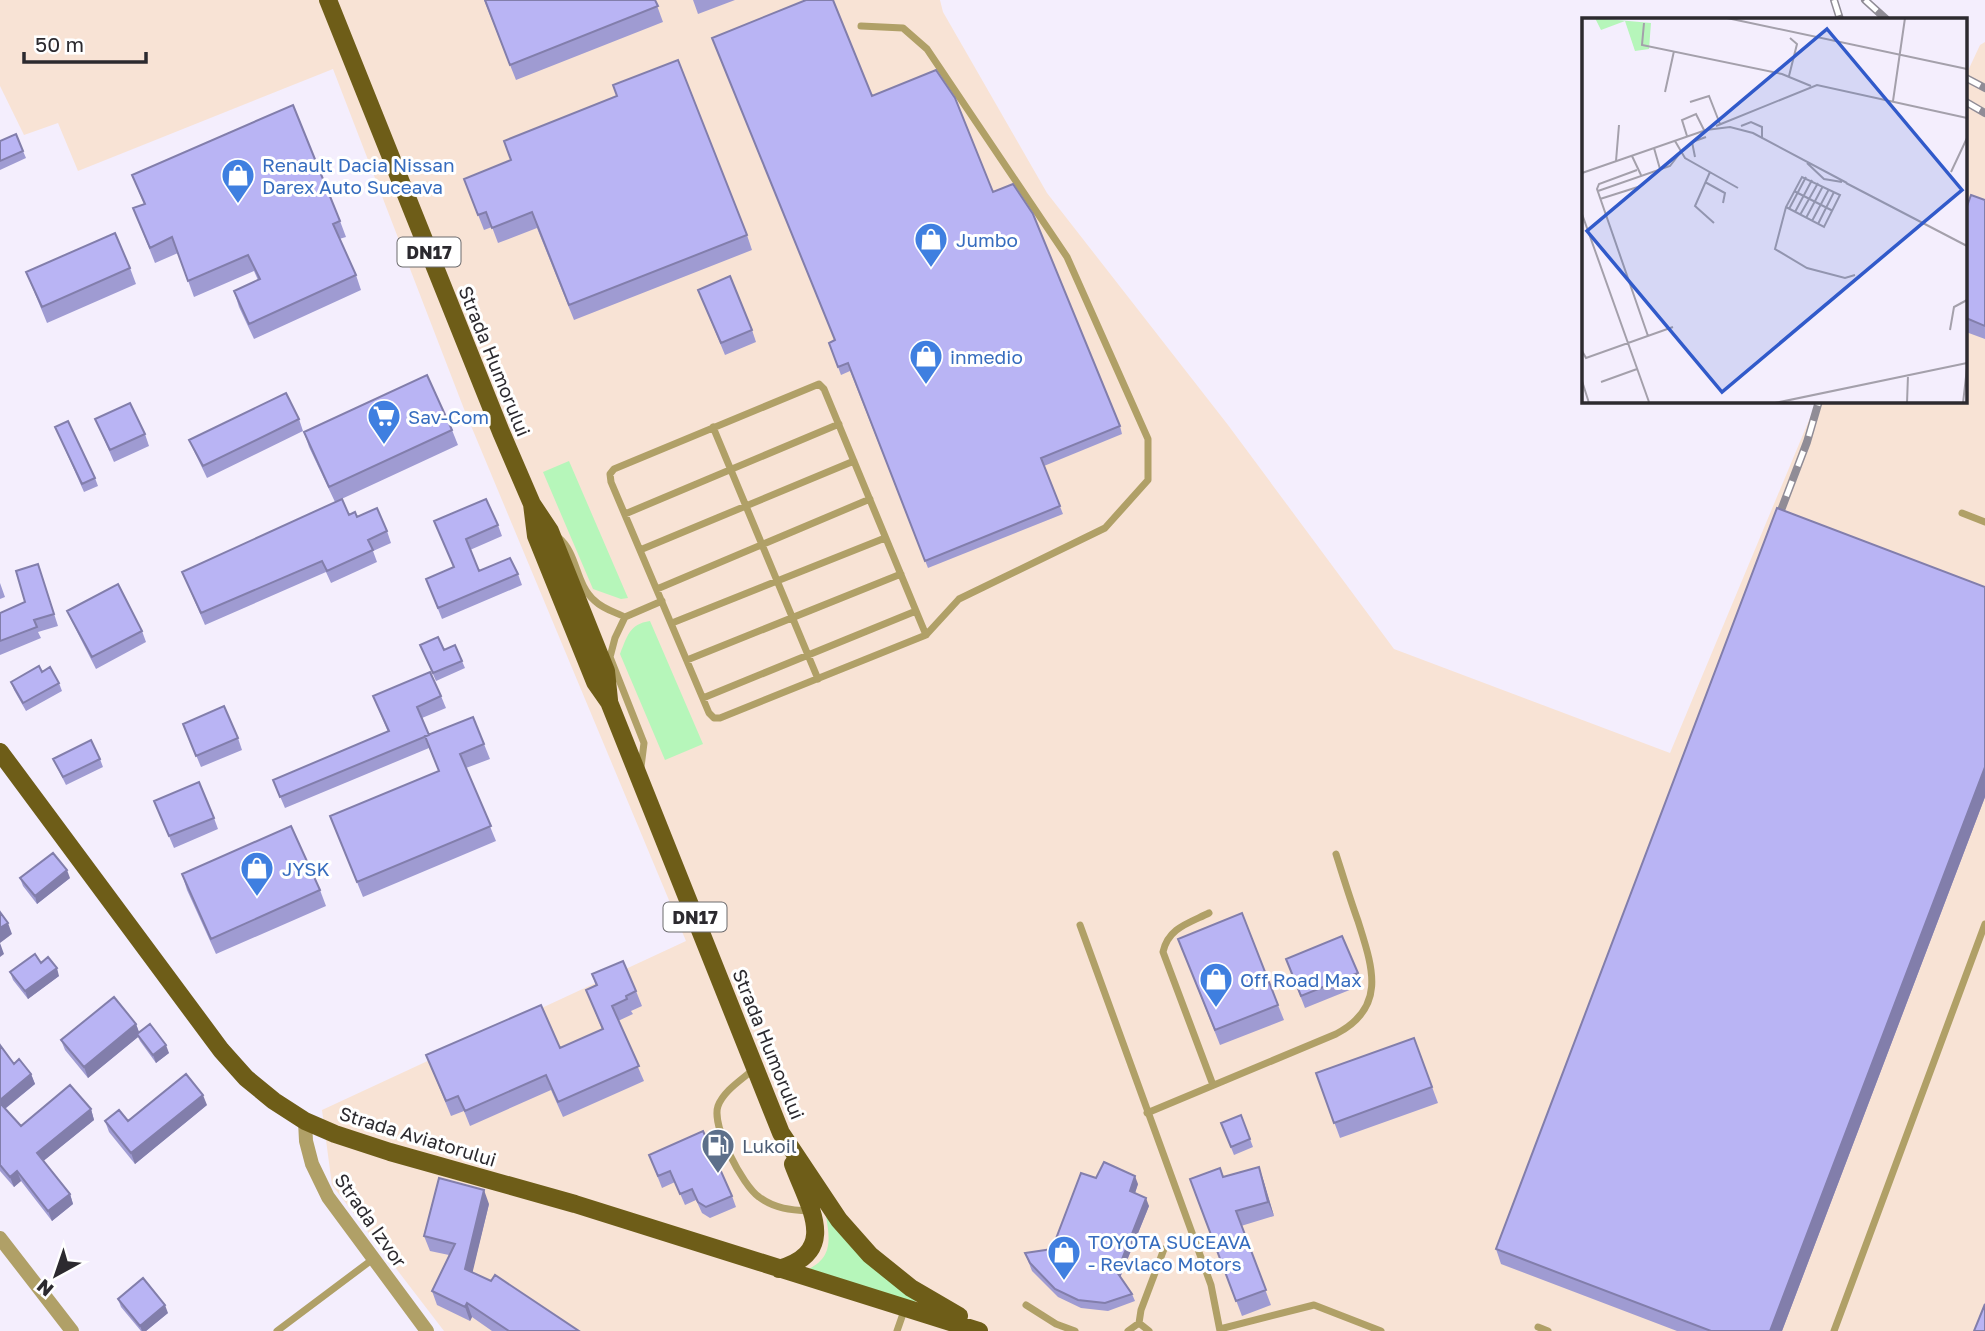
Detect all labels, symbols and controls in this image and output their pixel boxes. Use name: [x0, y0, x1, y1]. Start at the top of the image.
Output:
inset map: [1582, 18, 1968, 402]
scale bar: [24, 21, 147, 65]
text: 50 m: [35, 31, 84, 57]
place label: Renault Dacia Nissan Darex Auto Suceava: [262, 153, 455, 198]
shop icon: Renault Dacia Nissan Darex Auto Suceava: [219, 156, 257, 205]
shop icon: Jumbo: [912, 220, 950, 269]
place label: Jumbo: [956, 228, 1018, 251]
road number: DN17: [398, 238, 460, 266]
street label: Strada Humorului: [454, 282, 536, 440]
shop icon: inmedio: [907, 337, 945, 386]
place label: inmedio: [950, 345, 1023, 368]
supermarket icon: Sav-Com: [365, 397, 403, 446]
place label: Sav-Com: [408, 405, 489, 428]
shop icon: JYSK: [238, 849, 276, 898]
place label: JYSK: [282, 857, 330, 880]
road number: DN17: [664, 902, 726, 932]
shop icon: Off Road Max: [1197, 960, 1235, 1009]
street label: Strada Humorului: [728, 965, 810, 1123]
place label: Off Road Max: [1240, 968, 1362, 991]
street label: Strada Aviatorului: [337, 1101, 499, 1171]
fuel station icon: Lukoil: [699, 1126, 737, 1175]
place label: Lukoil: [742, 1134, 797, 1157]
street label: Strada Izvor: [330, 1169, 412, 1272]
place label: TOYOTA SUCEAVA - Revlaco Motors: [1088, 1230, 1251, 1275]
shop icon: TOYOTA SUCEAVA - Revlaco Motors: [1045, 1233, 1083, 1282]
north arrow: [21, 1240, 91, 1310]
text: N: [32, 1275, 58, 1302]

